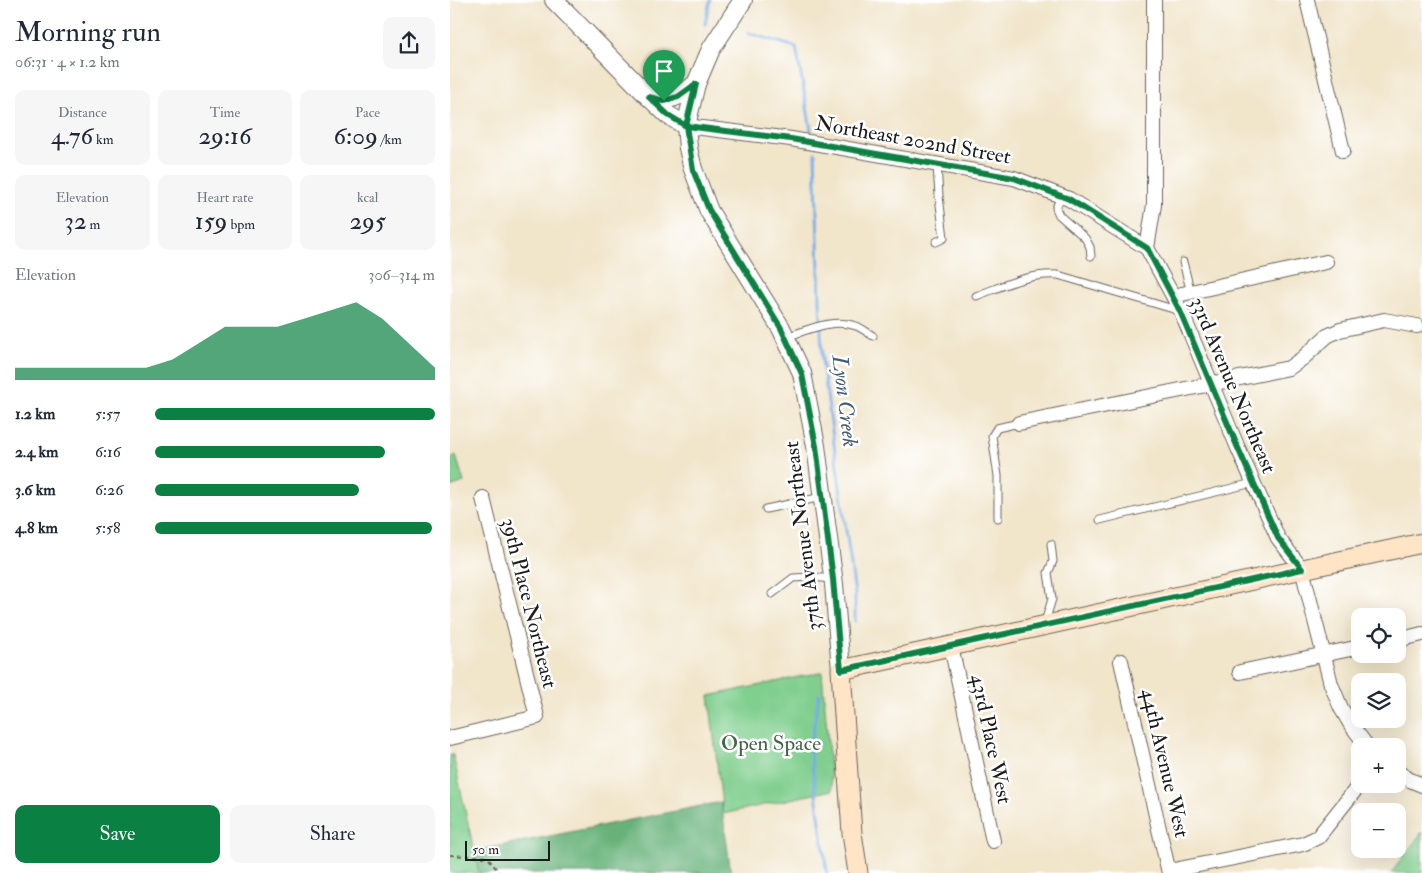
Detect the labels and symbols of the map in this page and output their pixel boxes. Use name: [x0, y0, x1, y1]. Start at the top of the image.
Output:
pin: [643, 50, 685, 101]
street label: Northeast 202nd Street: [813, 110, 1013, 171]
street label: 33rd Avenue Northeast: [1184, 293, 1282, 478]
water label: Lyon Creek: [825, 352, 865, 449]
street label: 37th Avenue Northeast: [778, 440, 828, 632]
street label: 39th Place Northeast: [495, 515, 563, 691]
street label: 43rd Place West: [964, 672, 1018, 807]
street label: 44th Avenue West: [1135, 686, 1195, 840]
park label: Open Space: [721, 730, 821, 757]
scale bar: [465, 838, 550, 861]

